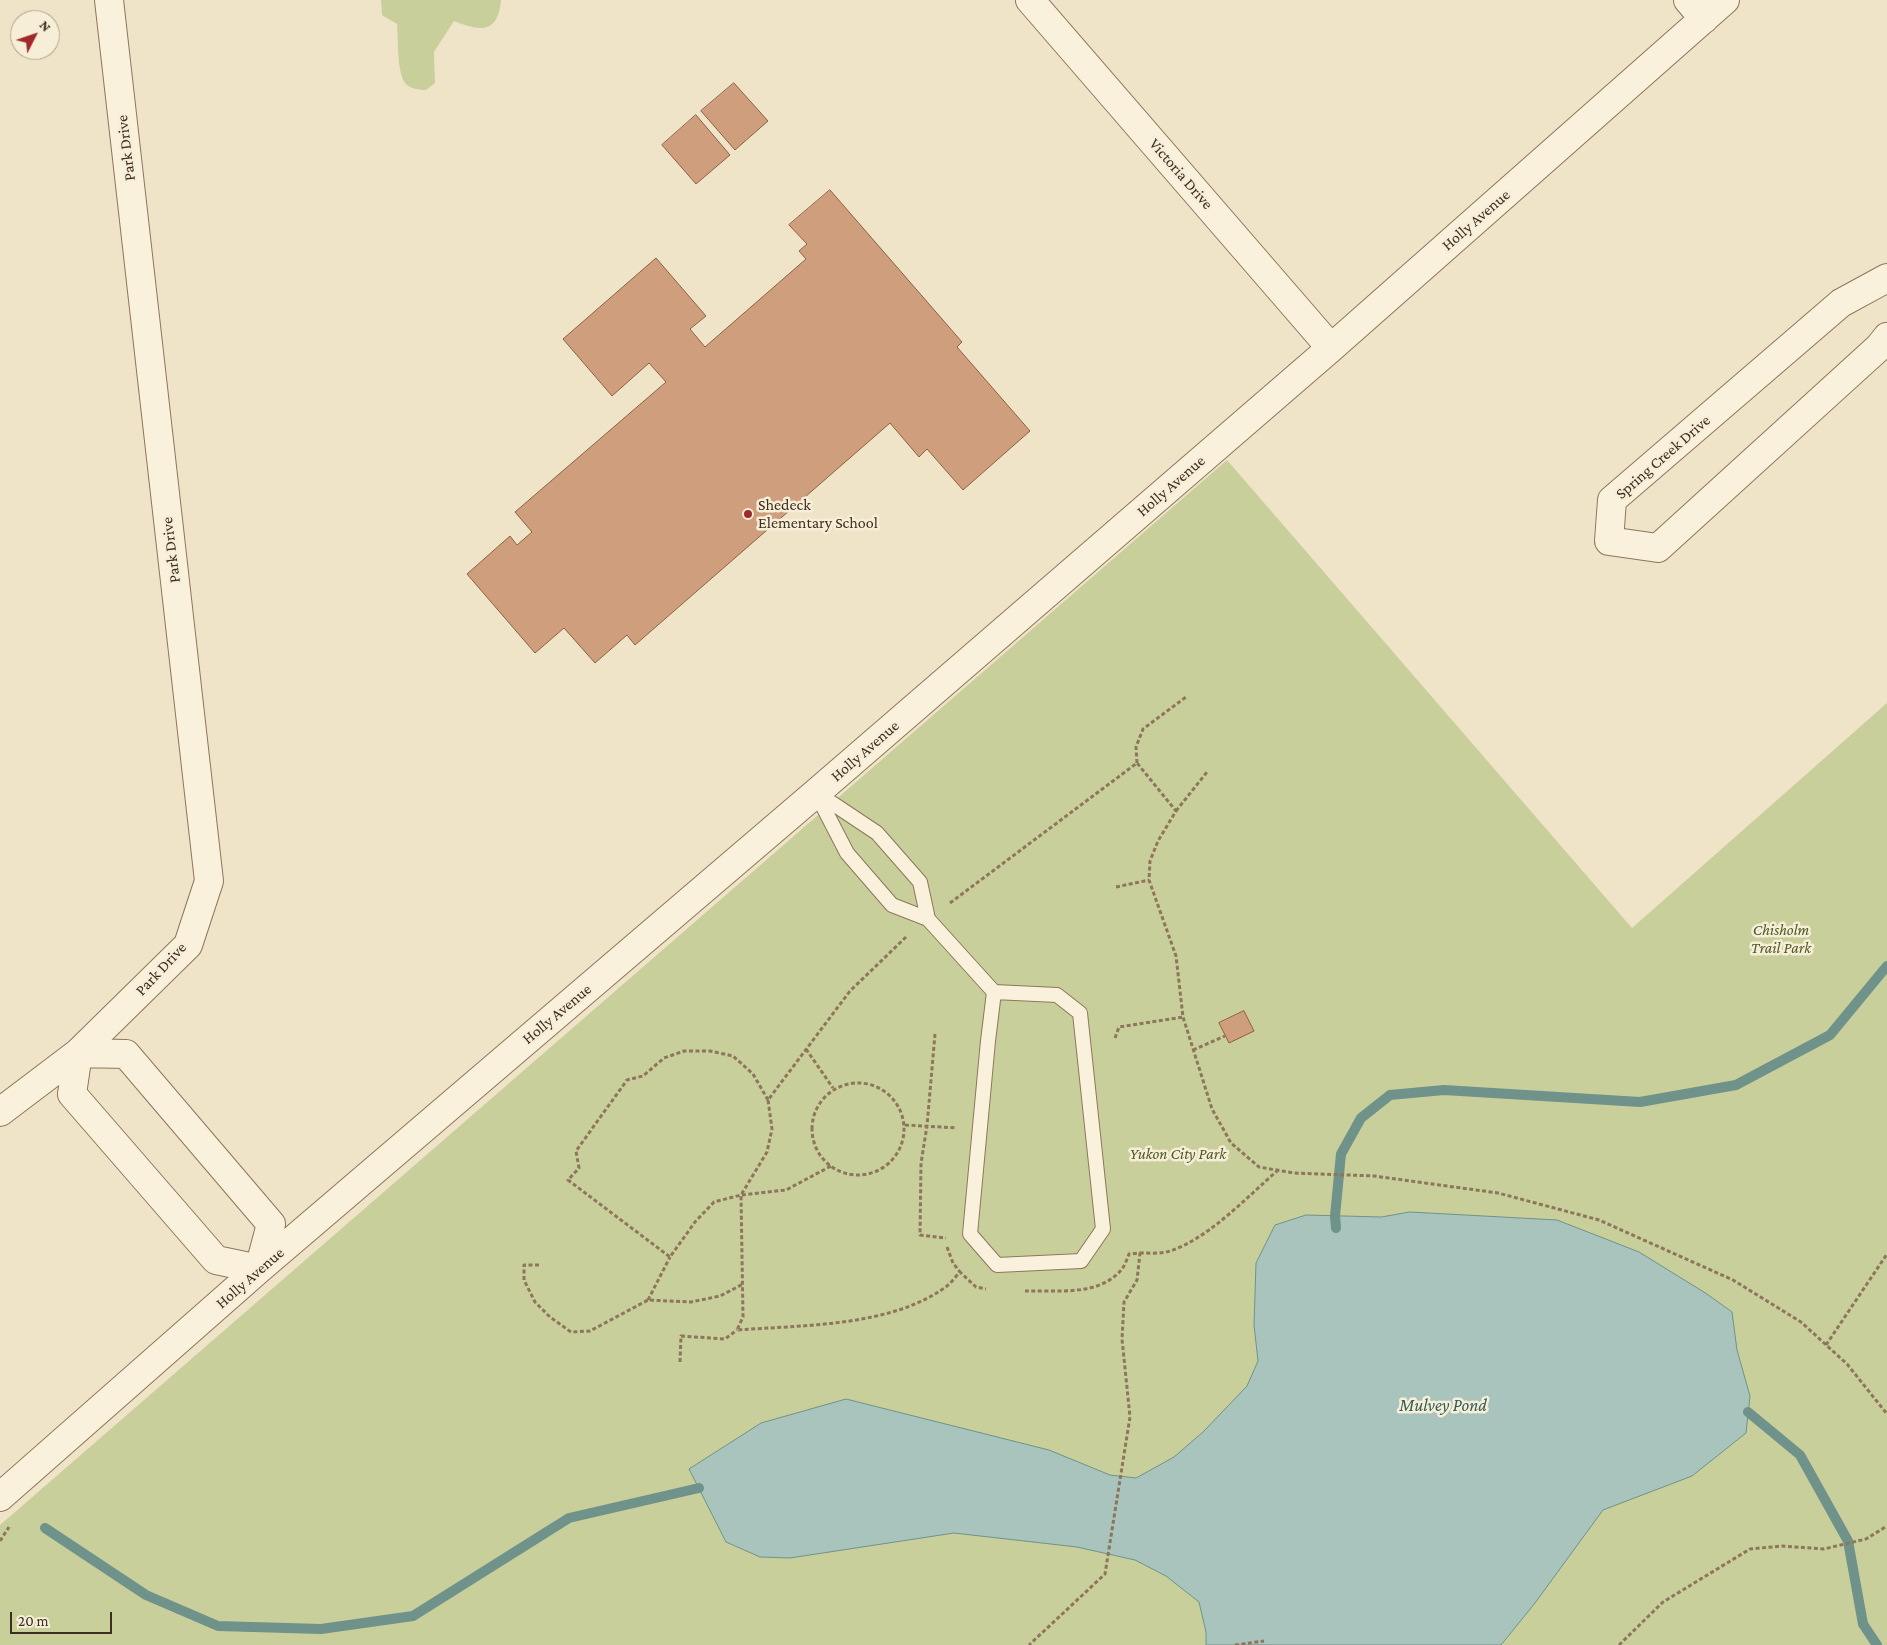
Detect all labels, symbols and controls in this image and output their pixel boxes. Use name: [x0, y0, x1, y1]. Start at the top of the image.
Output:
north arrow: [10, 10, 60, 60]
text: N: [36, 17, 55, 35]
street label: Park Drive: [112, 114, 140, 182]
street label: Victoria Drive: [1145, 135, 1217, 213]
street label: Holly Avenue: [1438, 185, 1514, 255]
street label: Spring Creek Drive: [1612, 411, 1714, 503]
street label: Holly Avenue: [1133, 451, 1209, 521]
place label: Shedeck Elementary School: [758, 495, 878, 533]
marker: Shedeck Elementary School: [742, 508, 754, 520]
street label: Park Drive: [157, 516, 185, 584]
street label: Holly Avenue: [827, 716, 903, 786]
park label: Chisholm Trail Park: [1751, 920, 1811, 958]
street label: Park Drive: [131, 938, 191, 1000]
street label: Holly Avenue: [519, 980, 595, 1048]
park label: Yukon City Park: [1130, 1144, 1226, 1164]
street label: Holly Avenue: [212, 1243, 288, 1313]
water label: Mulvey Pond: [1399, 1394, 1487, 1416]
scale bar: [12, 1602, 115, 1634]
text: 20 m: [18, 1613, 49, 1629]

